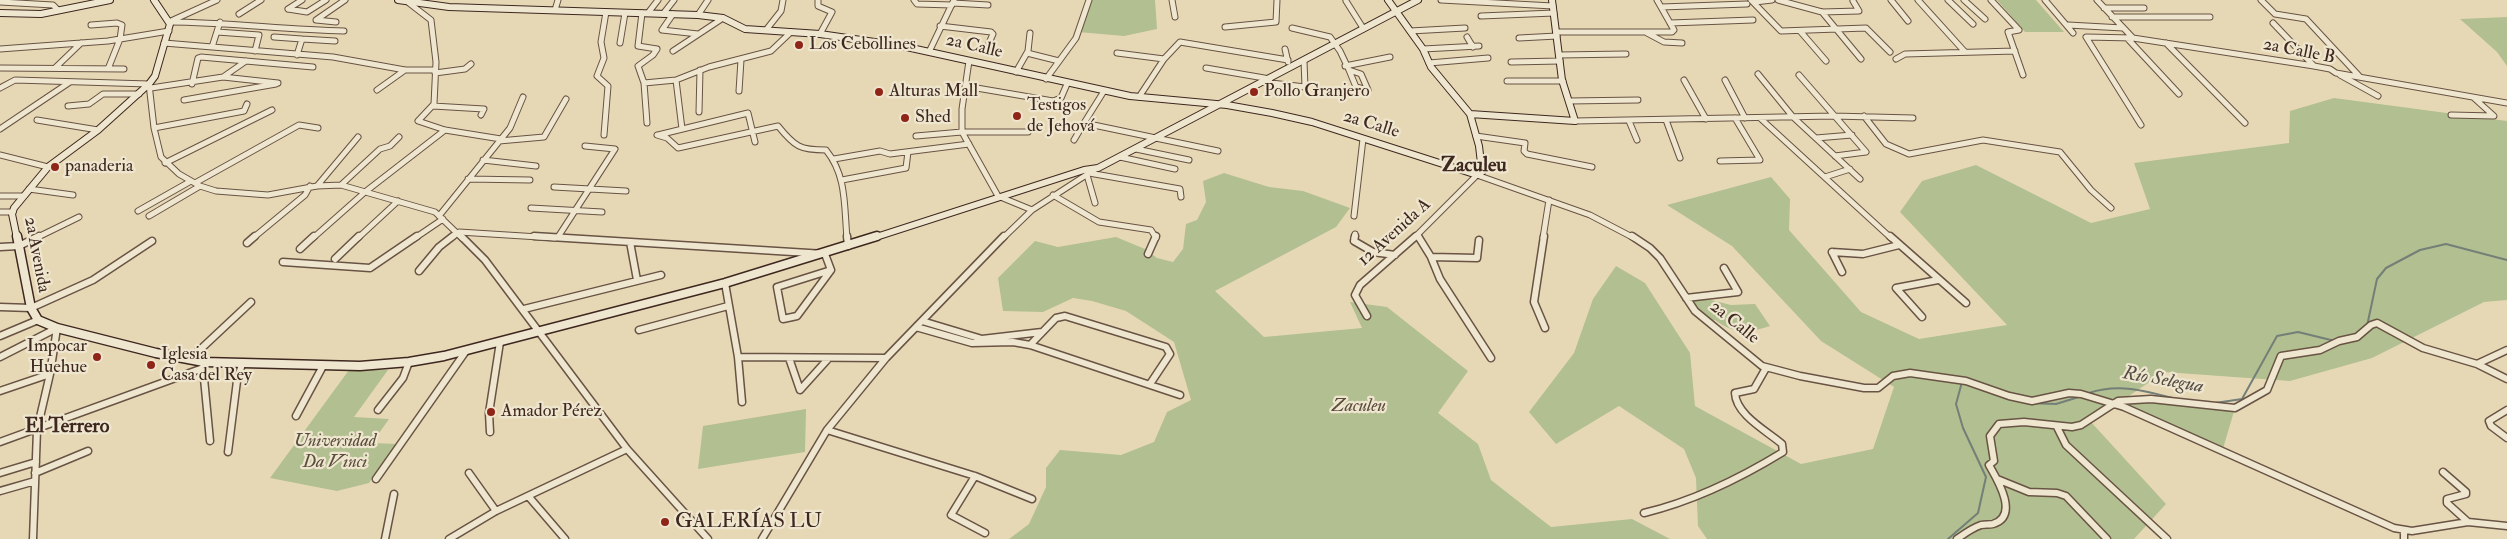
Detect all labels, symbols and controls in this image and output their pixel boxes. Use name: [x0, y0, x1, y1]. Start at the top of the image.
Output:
street label: 2a Calle: [944, 30, 1004, 64]
place label: Los Cebollines: [809, 34, 916, 56]
street label: 2a Calle B: [2261, 34, 2337, 70]
marker: Los Cebollines: [793, 39, 805, 51]
place label: Alturas Mall: [889, 81, 978, 103]
place label: Pollo Granjero: [1264, 81, 1370, 103]
marker: Alturas Mall: [873, 86, 885, 98]
marker: Pollo Granjero: [1248, 86, 1260, 98]
place label: Testigos de Jehová: [1027, 95, 1095, 138]
street label: 2a Calle: [1340, 106, 1402, 144]
place label: Shed: [915, 107, 951, 129]
marker: Testigos de Jehová: [1011, 110, 1023, 122]
marker: Shed: [899, 112, 911, 124]
district label: Zaculeu: [1441, 155, 1507, 179]
place label: panaderia: [65, 156, 133, 178]
marker: panaderia: [49, 161, 61, 173]
street label: 12 Avenida A: [1354, 195, 1436, 271]
street label: 2a Avenida: [18, 215, 54, 295]
street label: 2a Calle: [1705, 297, 1763, 349]
place label: Impocar Huehue: [27, 336, 87, 378]
place label: Iglesia Casa del Rey: [161, 344, 252, 386]
marker: Impocar Huehue: [91, 351, 103, 363]
marker: Iglesia Casa del Rey: [145, 359, 157, 371]
water label: Río Selegua: [2121, 363, 2205, 399]
park label: Zaculeu: [1332, 396, 1386, 418]
place label: Amador Pérez: [501, 401, 602, 423]
marker: Amador Pérez: [485, 406, 497, 418]
district label: El Terrero: [25, 416, 109, 440]
park label: Universidad Da Vinci: [294, 431, 376, 474]
place label: GALERÍAS LU: [675, 509, 822, 535]
marker: GALERÍAS LU: [659, 516, 671, 528]

